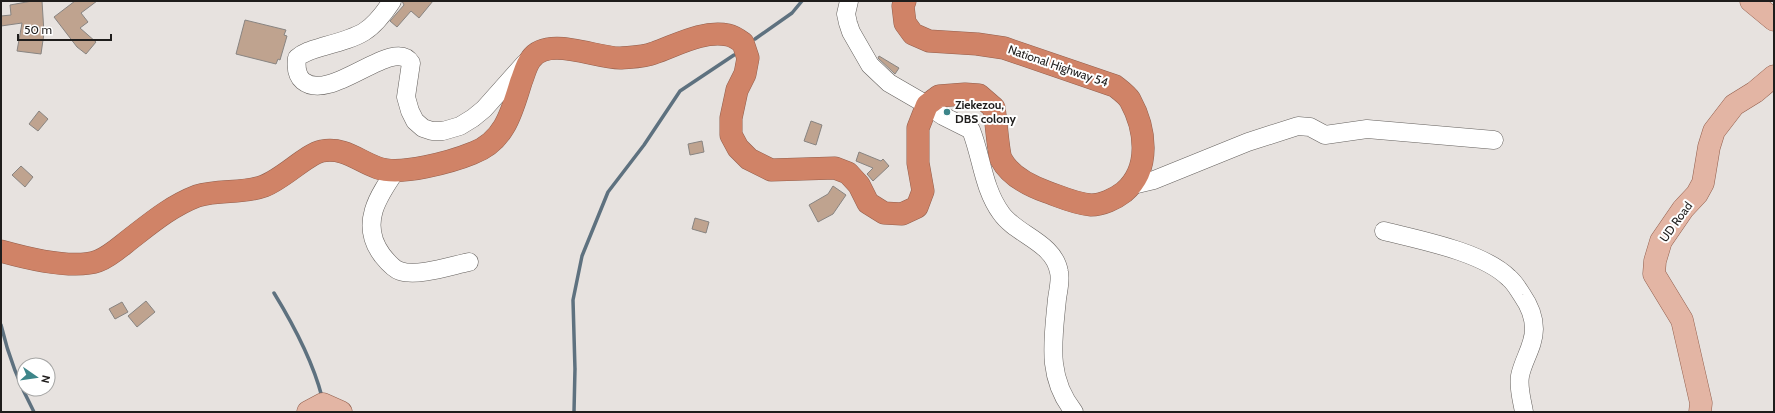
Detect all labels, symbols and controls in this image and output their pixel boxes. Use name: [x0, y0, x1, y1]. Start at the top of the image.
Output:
scale bar: [18, 16, 111, 42]
text: 50 m: [24, 22, 52, 37]
street label: National Highway 54: [1006, 41, 1110, 90]
place label: Ziekezou, DBS colony: [955, 97, 1016, 126]
marker: Ziekezou, DBS colony: [942, 107, 952, 117]
street label: UD Road: [1656, 199, 1695, 245]
north arrow: [16, 357, 56, 397]
text: N: [38, 374, 53, 385]

